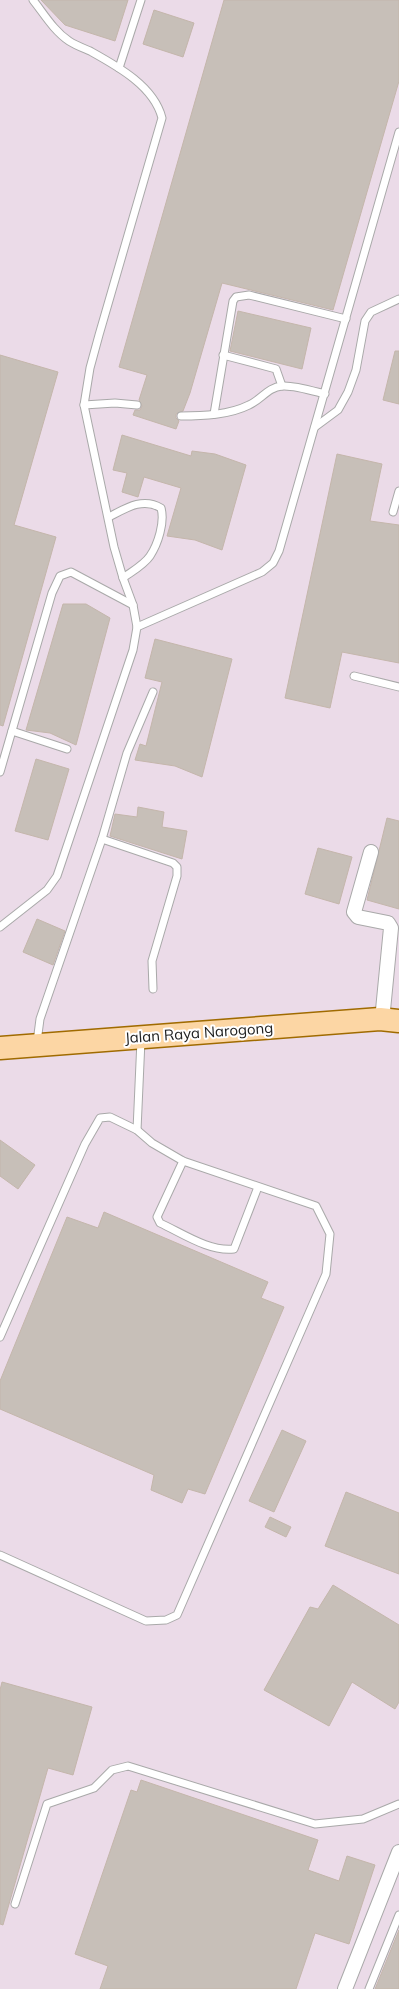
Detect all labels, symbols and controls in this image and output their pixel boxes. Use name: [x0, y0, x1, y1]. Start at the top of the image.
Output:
street label: Jalan Raya Narogong: [124, 1018, 274, 1047]

